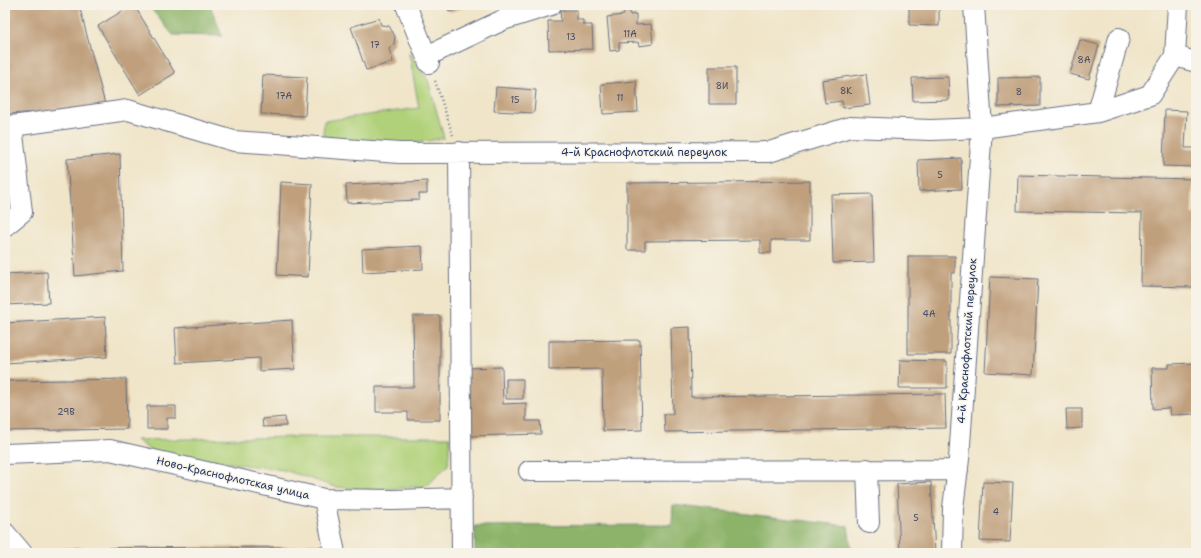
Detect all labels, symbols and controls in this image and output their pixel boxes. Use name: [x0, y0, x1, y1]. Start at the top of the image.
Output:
house number: 11А: [623, 28, 637, 40]
house number: 13: [566, 31, 576, 43]
house number: 17: [370, 39, 380, 51]
house number: 8А: [1078, 54, 1091, 66]
house number: 8И: [716, 80, 728, 92]
house number: 8К: [840, 85, 852, 97]
house number: 8: [1016, 86, 1022, 98]
house number: 17А: [276, 90, 293, 102]
house number: 11: [616, 92, 624, 104]
house number: 15: [510, 94, 520, 106]
street label: 4-й Краснофлотский переулок: [561, 145, 727, 160]
house number: 5: [937, 169, 943, 181]
street label: 4-й Краснофлотский переулок: [954, 257, 980, 424]
house number: 4А: [923, 308, 936, 320]
house number: 29В: [57, 406, 75, 418]
street label: Ново-Краснофлотская улица: [155, 453, 311, 503]
house number: 4: [993, 506, 999, 518]
house number: 5: [913, 512, 919, 524]

